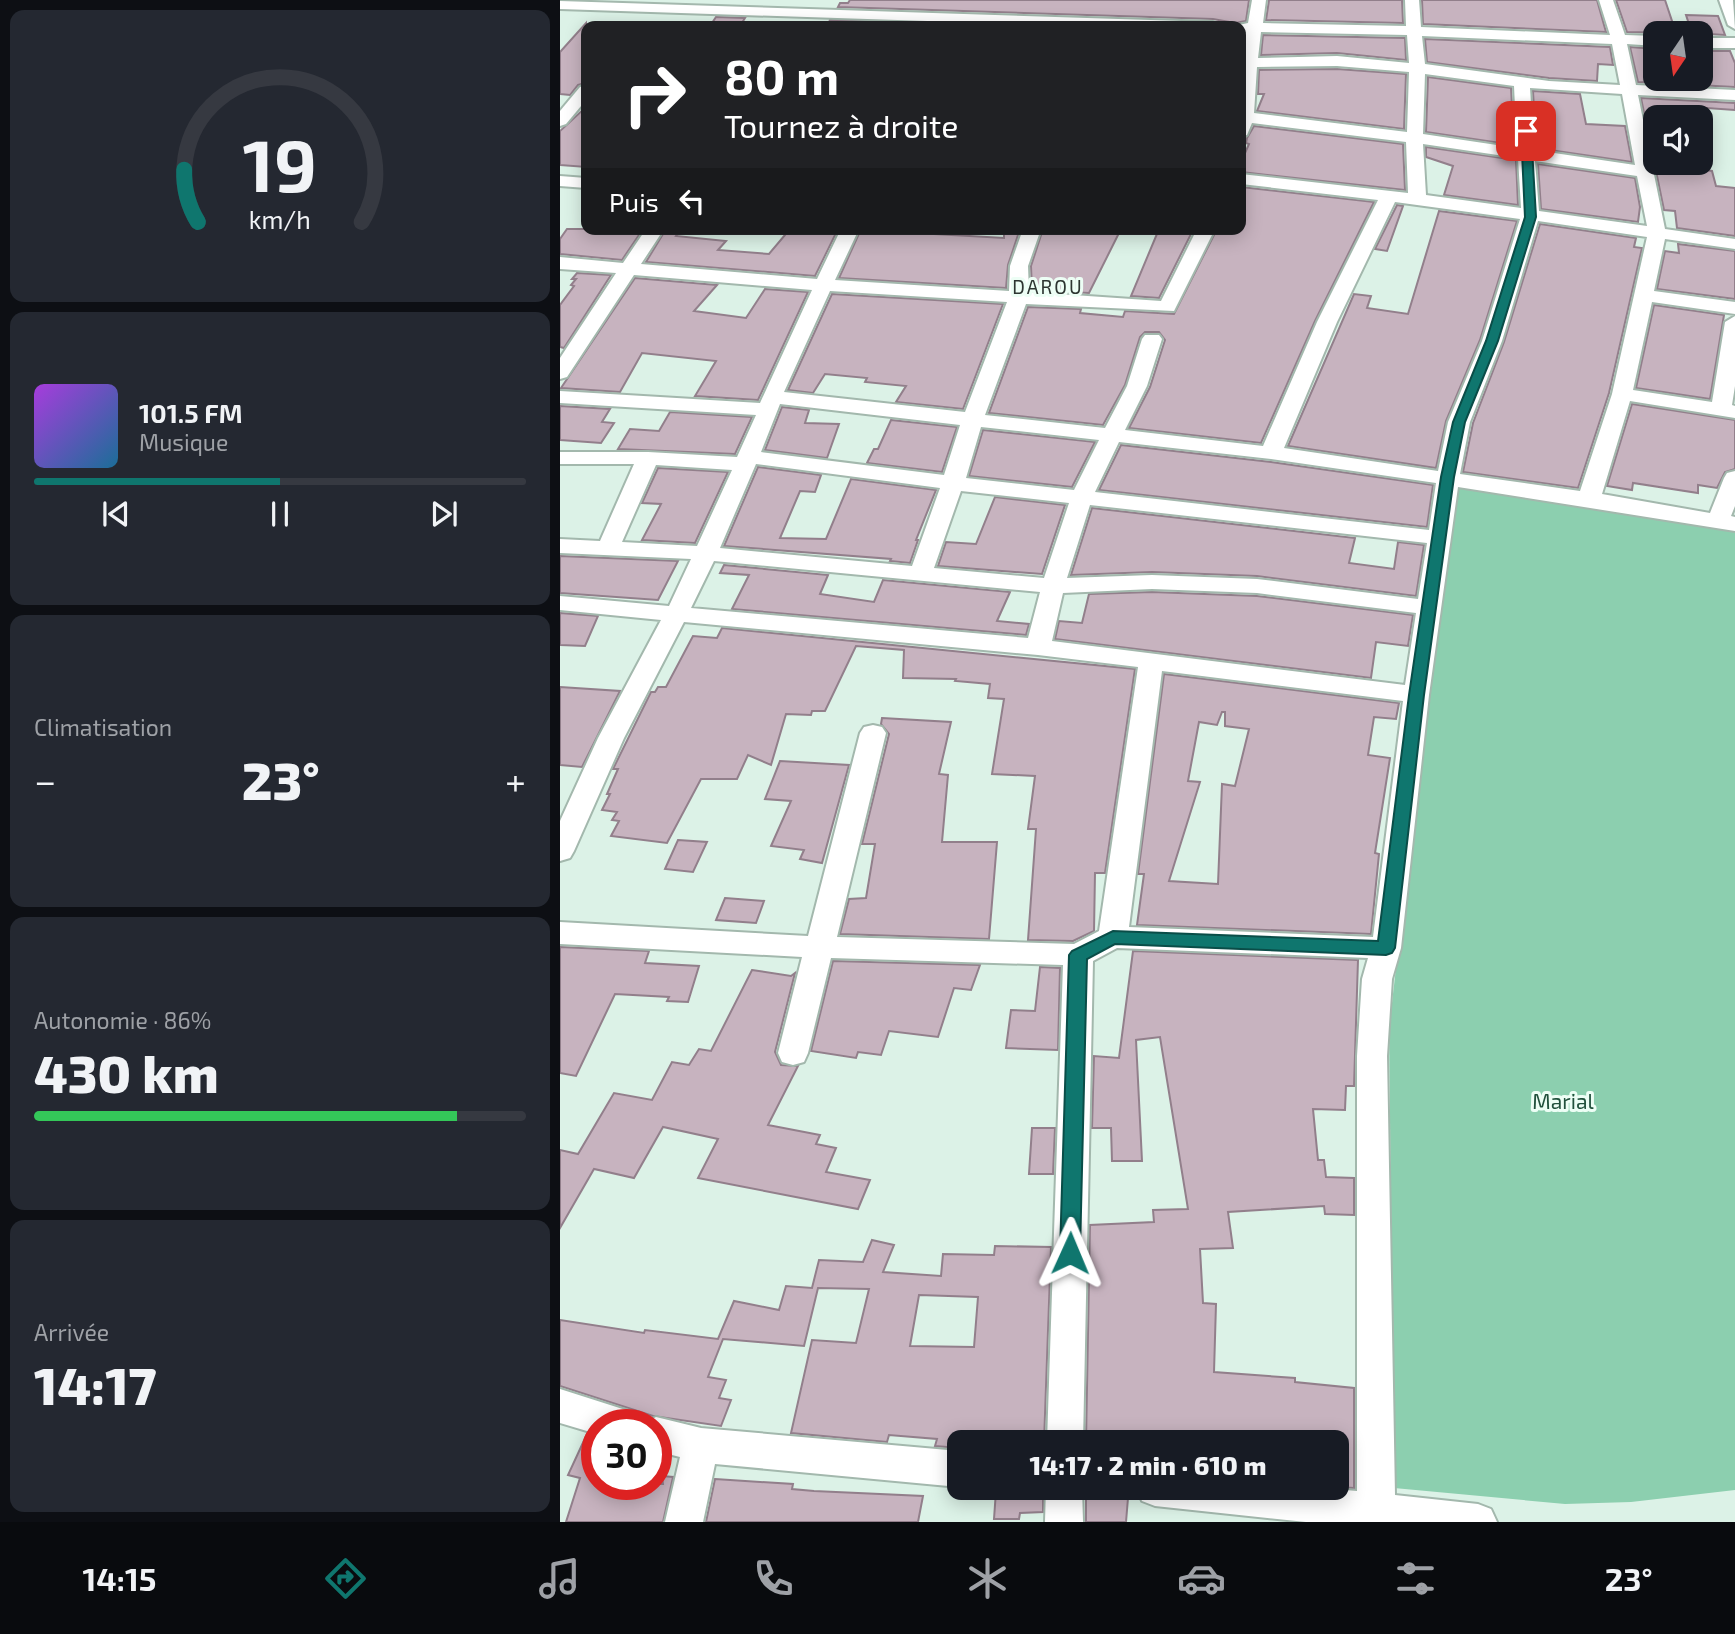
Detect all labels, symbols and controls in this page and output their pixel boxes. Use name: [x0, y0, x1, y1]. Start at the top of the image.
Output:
north arrow: [1643, 21, 1713, 91]
map controls: [1643, 21, 1713, 175]
text: 80 m: [724, 46, 839, 105]
icon: right: [609, 49, 700, 140]
pin: [1496, 101, 1556, 161]
button: sound: [1643, 105, 1713, 175]
text: Tournez à droite: [724, 106, 958, 144]
icon: arrive: [1507, 112, 1545, 150]
text: 19: [243, 120, 317, 208]
icon: left: [673, 182, 711, 220]
text: Puis: [609, 186, 659, 217]
text: km/h: [249, 204, 311, 234]
district label: DAROU: [1012, 275, 1084, 298]
text: 101.5 FM: [139, 397, 242, 428]
text: Musique: [139, 428, 228, 456]
icon: previous: [97, 495, 135, 533]
icon: pause: [261, 495, 299, 533]
icon: next: [425, 495, 463, 533]
text: Climatisation: [34, 713, 172, 741]
text: 23°: [242, 748, 320, 810]
text: −: [34, 757, 56, 803]
text: +: [505, 757, 526, 803]
text: Autonomie · 86%: [34, 1006, 211, 1034]
text: 430 km: [34, 1041, 219, 1103]
park label: Marial: [1532, 1088, 1594, 1113]
position arrow: [1033, 1216, 1107, 1290]
text: Arrivée: [34, 1318, 109, 1346]
text: 14:17: [34, 1353, 156, 1415]
speed limit sign: 30: [581, 1409, 672, 1500]
text: 14:17 · 2 min · 610 m: [1030, 1449, 1266, 1480]
icon: directions: [321, 1554, 370, 1603]
icon: music: [535, 1554, 584, 1603]
icon: phone: [749, 1554, 798, 1603]
icon: climate: [963, 1554, 1012, 1603]
icon: car: [1177, 1554, 1226, 1603]
icon: filters: [1391, 1554, 1440, 1603]
text: 14:15: [82, 1559, 156, 1597]
text: 23°: [1605, 1559, 1652, 1597]

